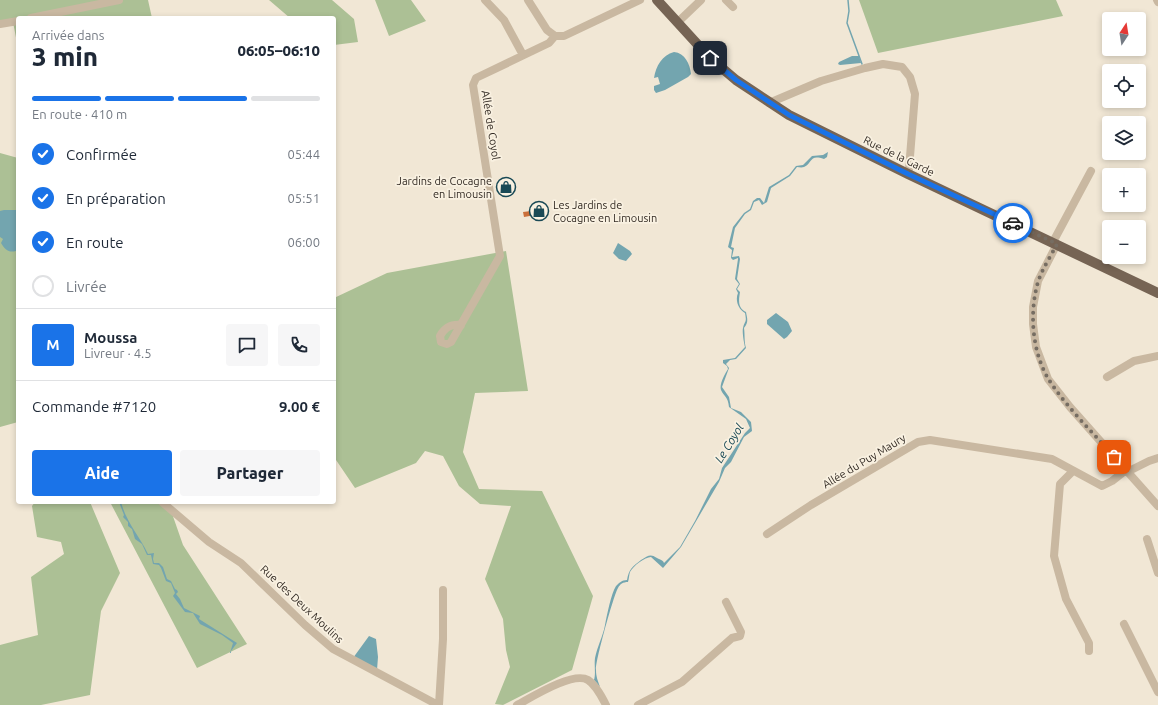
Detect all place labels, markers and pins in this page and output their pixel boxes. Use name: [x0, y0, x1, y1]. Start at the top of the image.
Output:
pin: [693, 41, 727, 75]
place label: Jardins de Cocagne en Limousin: [396, 175, 492, 200]
shop icon: Jardins de Cocagne en Limousin: [495, 176, 517, 198]
place label: Les Jardins de Cocagne en Limousin: [553, 199, 657, 224]
shop icon: Les Jardins de Cocagne en Limousin: [528, 200, 550, 222]
pin: [1097, 440, 1131, 474]

